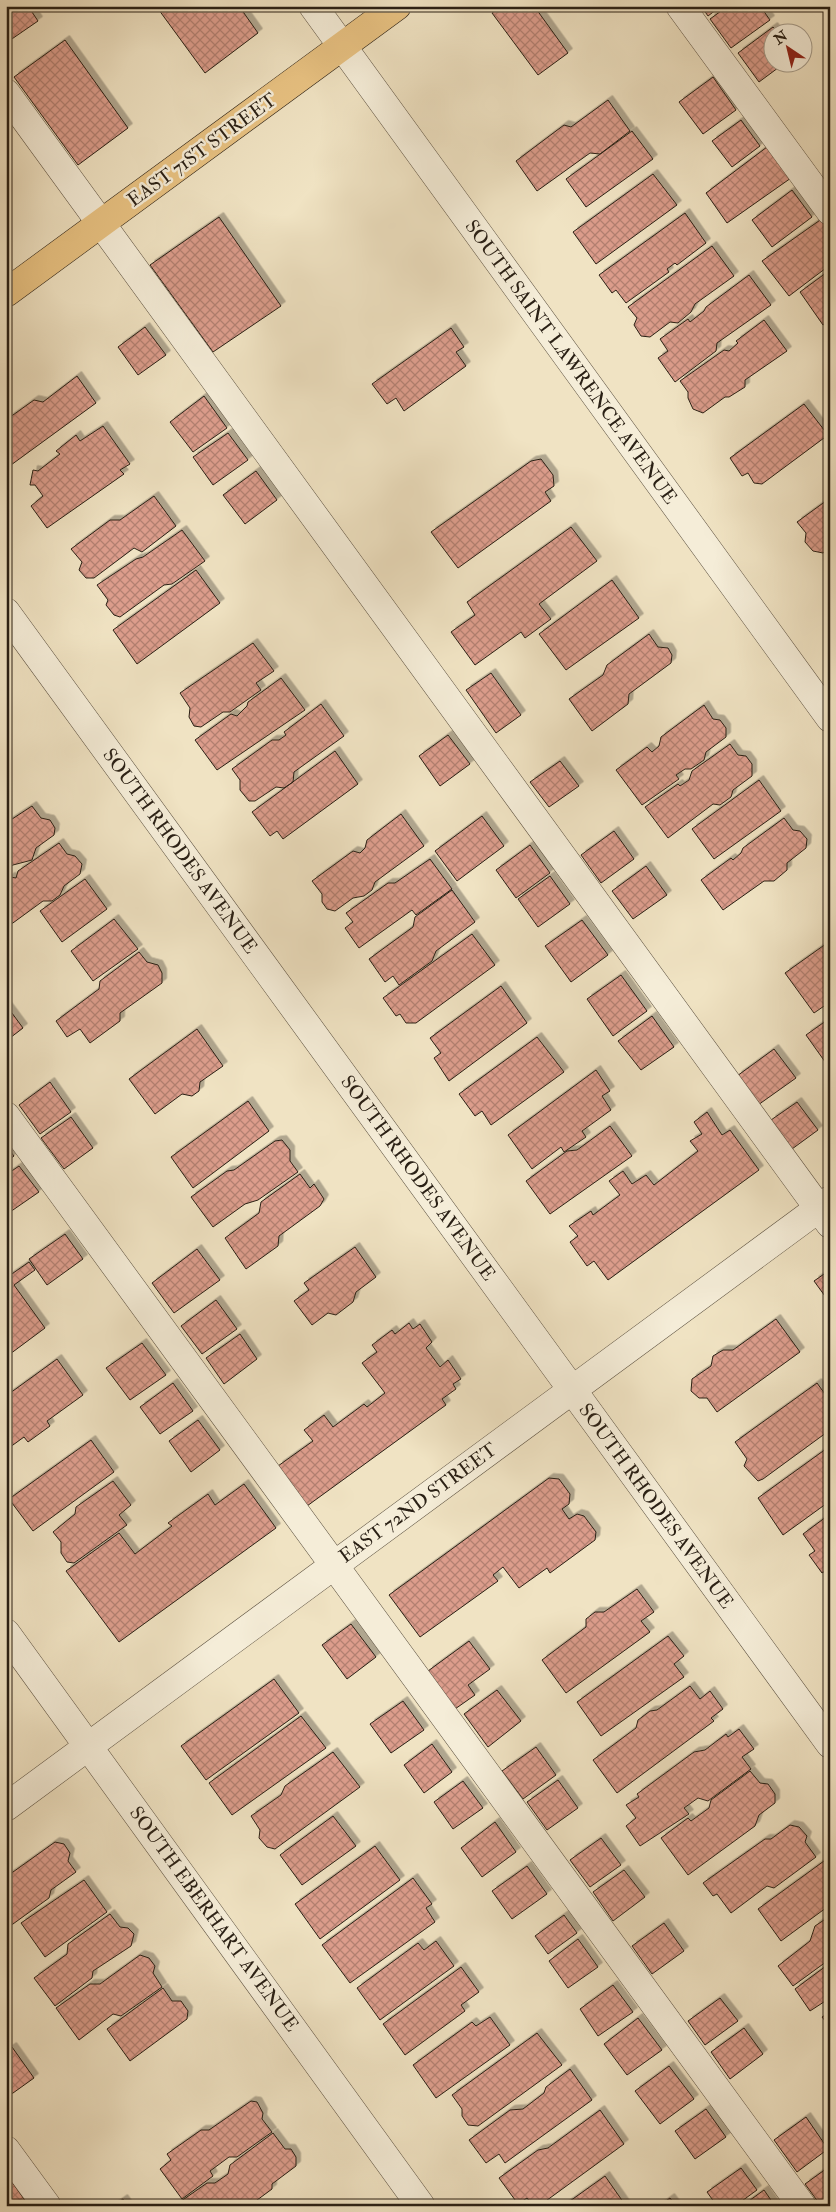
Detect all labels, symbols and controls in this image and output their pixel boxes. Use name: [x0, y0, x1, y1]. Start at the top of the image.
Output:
north arrow: [764, 22, 814, 72]
text: N: [770, 27, 791, 49]
street label: EAST 71ST STREET: [123, 88, 281, 212]
street label: SOUTH SAINT LAWRENCE AVENUE: [460, 215, 682, 509]
street label: SOUTH RHODES AVENUE: [97, 744, 263, 959]
street label: SOUTH RHODES AVENUE: [335, 1071, 501, 1286]
street label: SOUTH RHODES AVENUE: [573, 1399, 739, 1614]
street label: EAST 72ND STREET: [334, 1438, 502, 1568]
street label: SOUTH EBERHART AVENUE: [124, 1802, 304, 2036]

